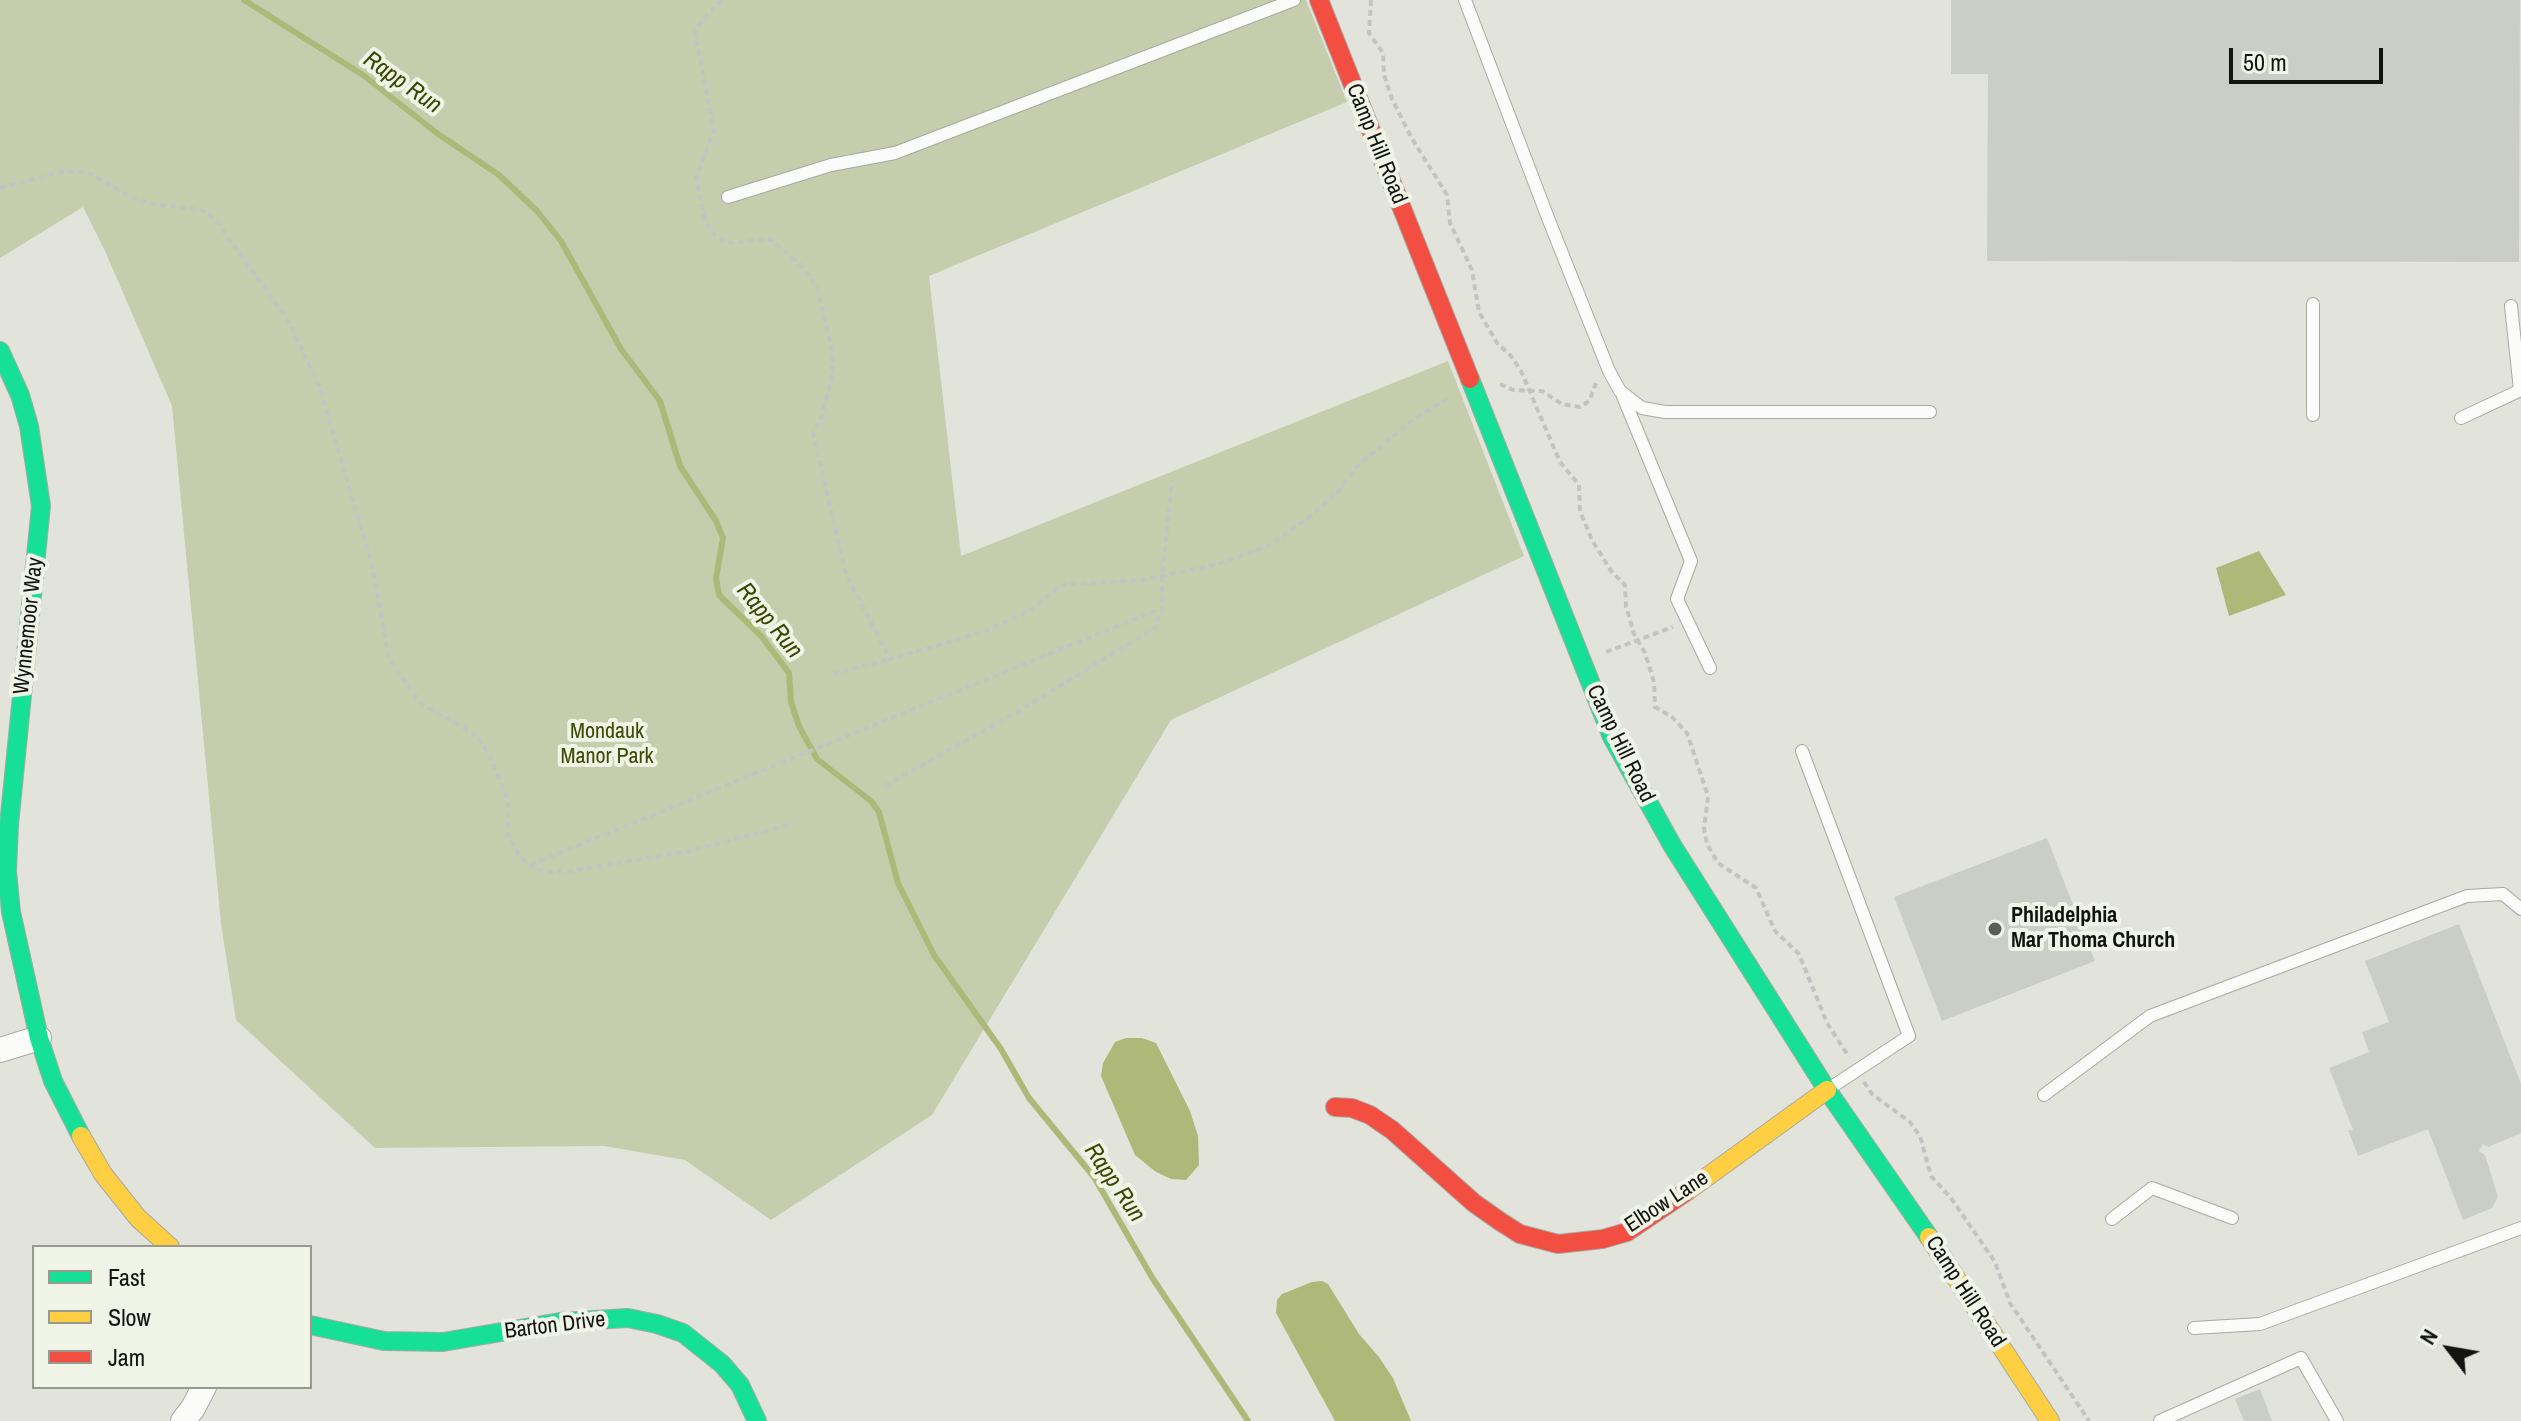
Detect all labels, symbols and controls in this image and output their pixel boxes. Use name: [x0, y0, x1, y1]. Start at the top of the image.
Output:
scale bar: [2233, 32, 2387, 82]
water label: Rapp Run: [357, 46, 447, 120]
text: 50 m: [2243, 46, 2287, 78]
street label: Camp Hill Road: [1340, 80, 1412, 208]
street label: Wynnemoor Way: [9, 556, 49, 696]
water label: Rapp Run: [730, 578, 808, 664]
street label: Camp Hill Road: [1580, 681, 1660, 807]
park label: Mondauk Manor Park: [560, 719, 654, 770]
place label: Philadelphia Mar Thoma Church: [2011, 903, 2175, 954]
marker: Philadelphia Mar Thoma Church: [1986, 920, 2004, 938]
water label: Rapp Run: [1077, 1138, 1151, 1228]
street label: Elbow Lane: [1620, 1165, 1714, 1239]
street label: Camp Hill Road: [1919, 1231, 2011, 1353]
legend: [32, 1245, 312, 1389]
text: Fast: [108, 1261, 145, 1293]
text: Slow: [108, 1301, 151, 1333]
street label: Barton Drive: [503, 1307, 607, 1345]
north arrow: [2409, 1309, 2489, 1389]
text: N: [2412, 1323, 2445, 1350]
text: Jam: [108, 1341, 145, 1373]

